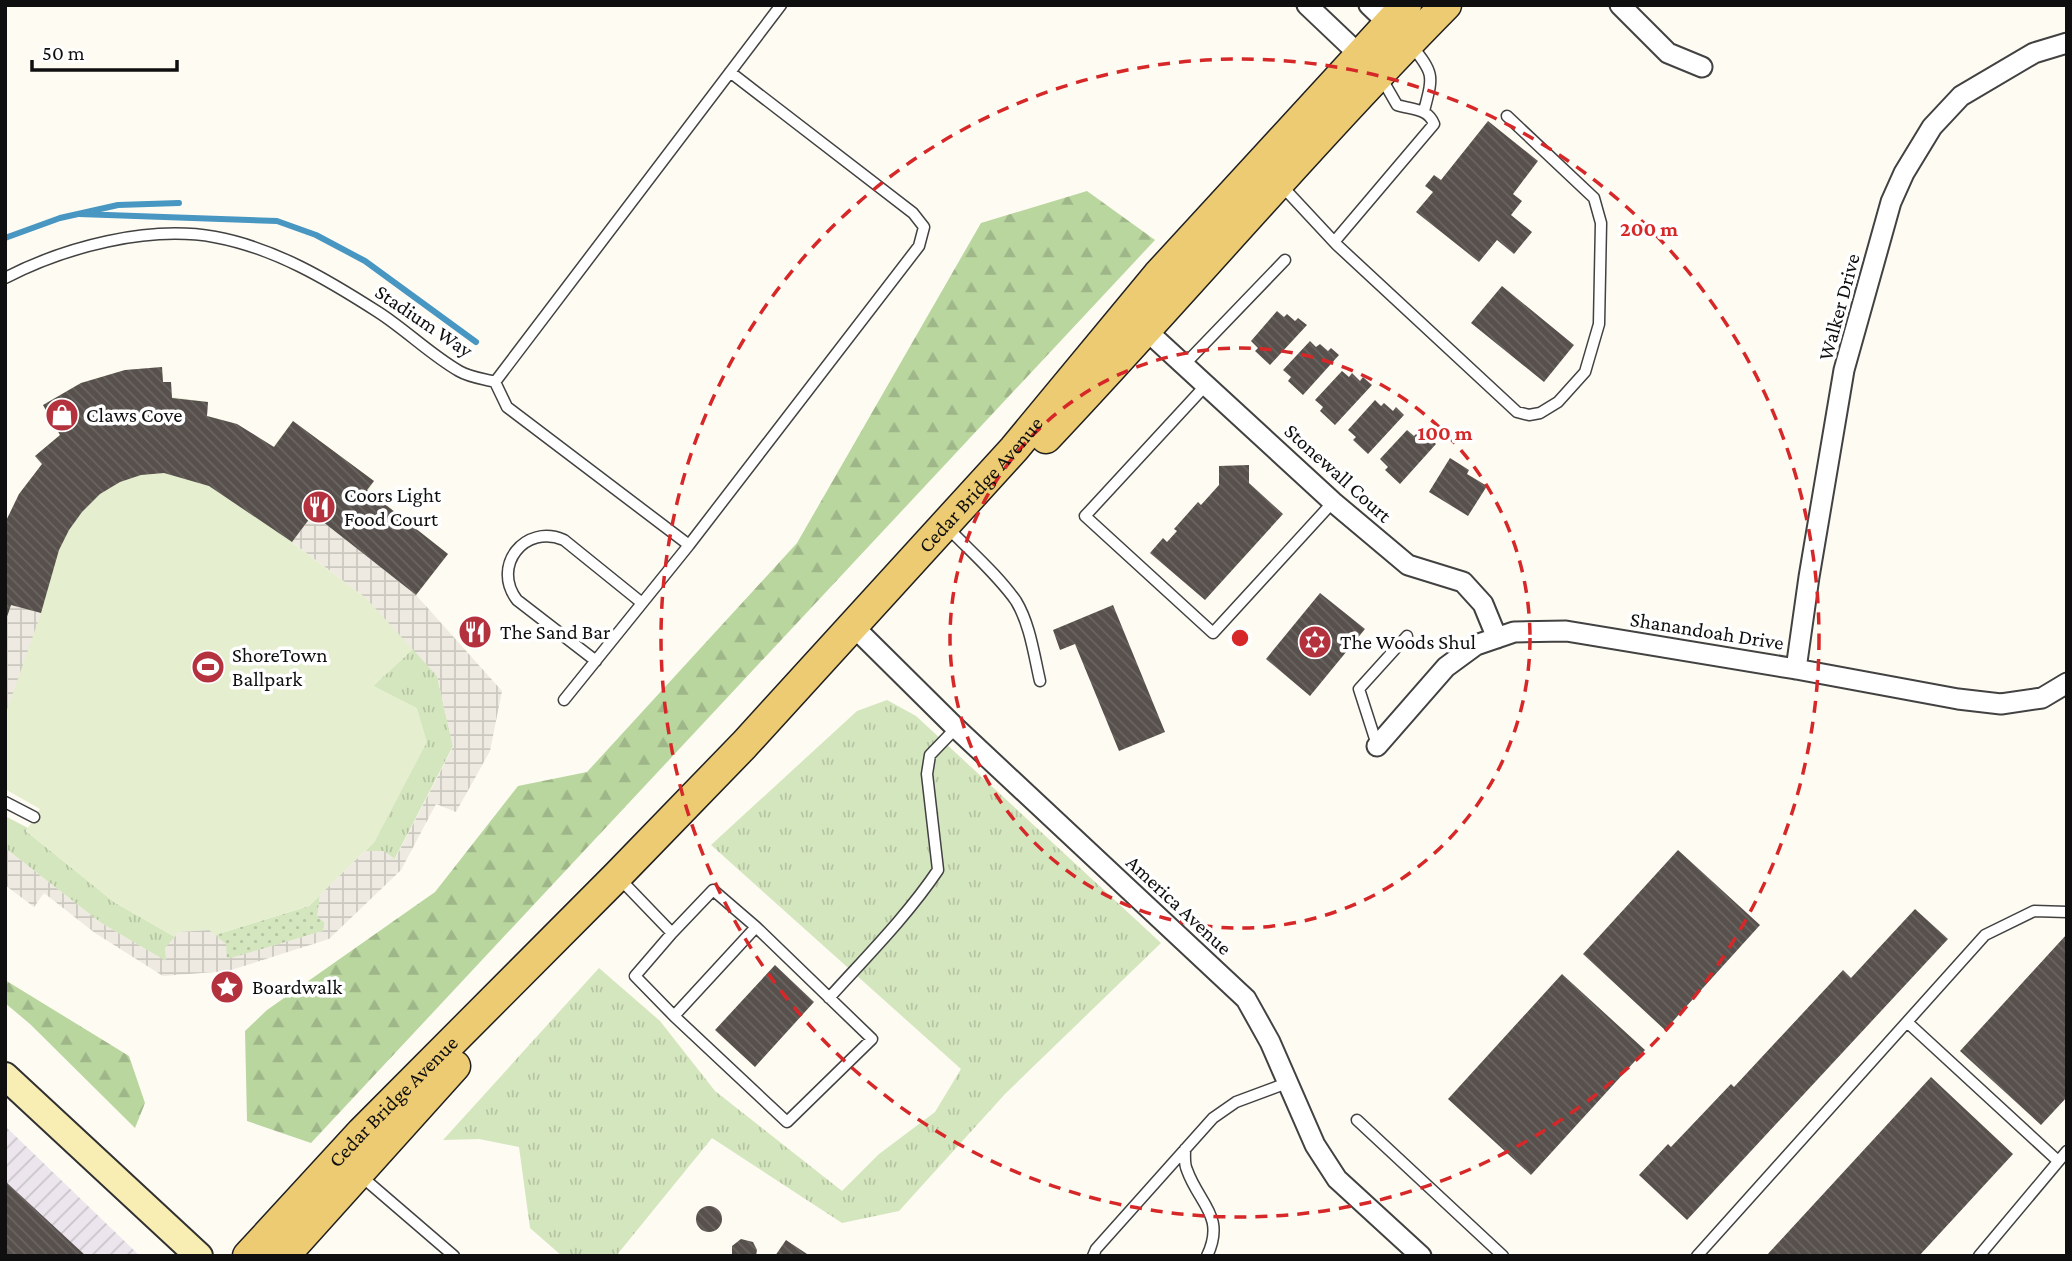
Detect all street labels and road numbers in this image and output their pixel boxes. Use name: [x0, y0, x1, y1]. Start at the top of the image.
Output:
street label: Walker Drive: [1813, 251, 1865, 363]
street label: Stadium Way: [371, 280, 478, 363]
street label: Cedar Bridge Avenue: [913, 412, 1048, 558]
street label: Stonewall Court: [1280, 419, 1397, 528]
street label: Shanandoah Drive: [1628, 607, 1786, 655]
street label: America Avenue: [1121, 850, 1237, 960]
street label: Cedar Bridge Avenue: [324, 1031, 463, 1172]

